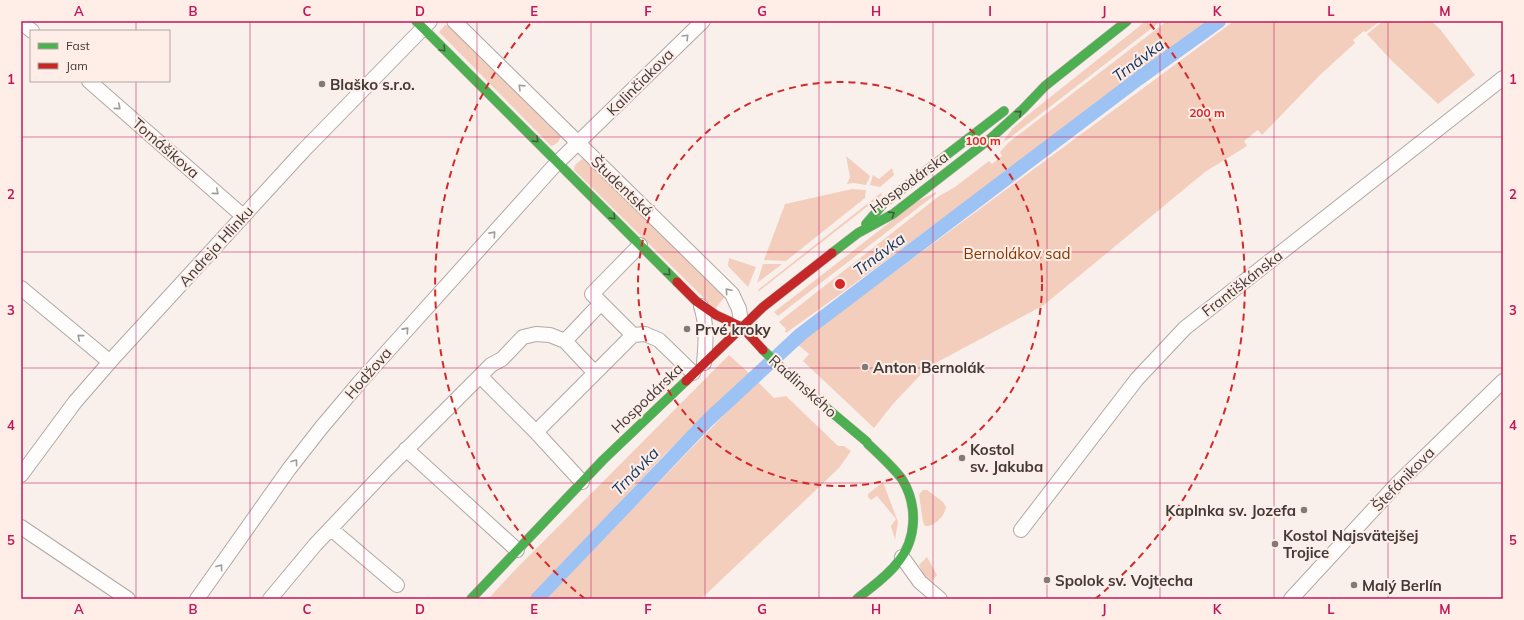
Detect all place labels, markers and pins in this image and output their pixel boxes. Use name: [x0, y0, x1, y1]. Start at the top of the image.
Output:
place label: Blaško s.r.o.: [330, 75, 415, 94]
marker: Blaško s.r.o.: [317, 79, 327, 89]
centre of rings: [833, 277, 847, 291]
place label: Prvé kroky: [695, 320, 771, 339]
marker: Prvé kroky: [682, 324, 692, 334]
place label: Anton Bernolák: [873, 358, 986, 377]
marker: Anton Bernolák: [860, 362, 870, 372]
place label: Kostol sv. Jakuba: [970, 440, 1043, 476]
marker: Kostol sv. Jakuba: [957, 453, 967, 463]
place label: Kaplnka sv. Jozefa: [1165, 501, 1296, 520]
marker: Kaplnka sv. Jozefa: [1299, 505, 1309, 515]
place label: Kostol Najsvätejšej Trojice: [1283, 526, 1418, 562]
marker: Kostol Najsvätejšej Trojice: [1270, 539, 1280, 549]
place label: Spolok sv. Vojtecha: [1055, 571, 1193, 590]
marker: Spolok sv. Vojtecha: [1042, 575, 1052, 585]
place label: Malý Berlín: [1362, 576, 1442, 595]
marker: Malý Berlín: [1349, 580, 1359, 590]

